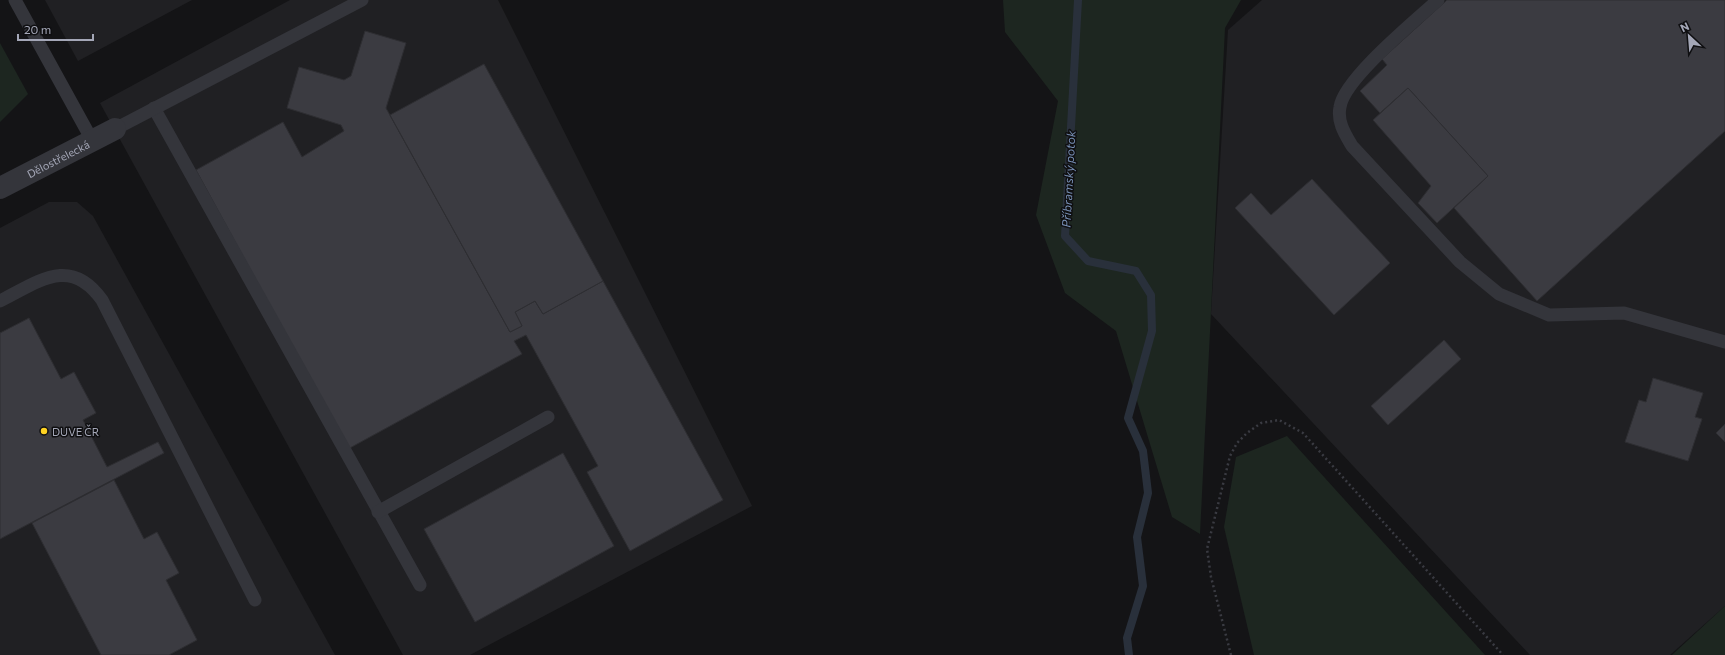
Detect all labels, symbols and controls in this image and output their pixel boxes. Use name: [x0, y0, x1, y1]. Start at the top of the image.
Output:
scale bar: [18, 16, 93, 42]
north arrow: [1669, 16, 1709, 56]
text: N: [1678, 19, 1691, 34]
text: 20 m: [24, 22, 51, 36]
water label: Příbramský potok: [1058, 130, 1078, 228]
street label: Dělostřelecká: [24, 137, 91, 180]
place label: DUVE ČR: [52, 424, 100, 438]
marker: DUVE ČR: [39, 426, 49, 436]

